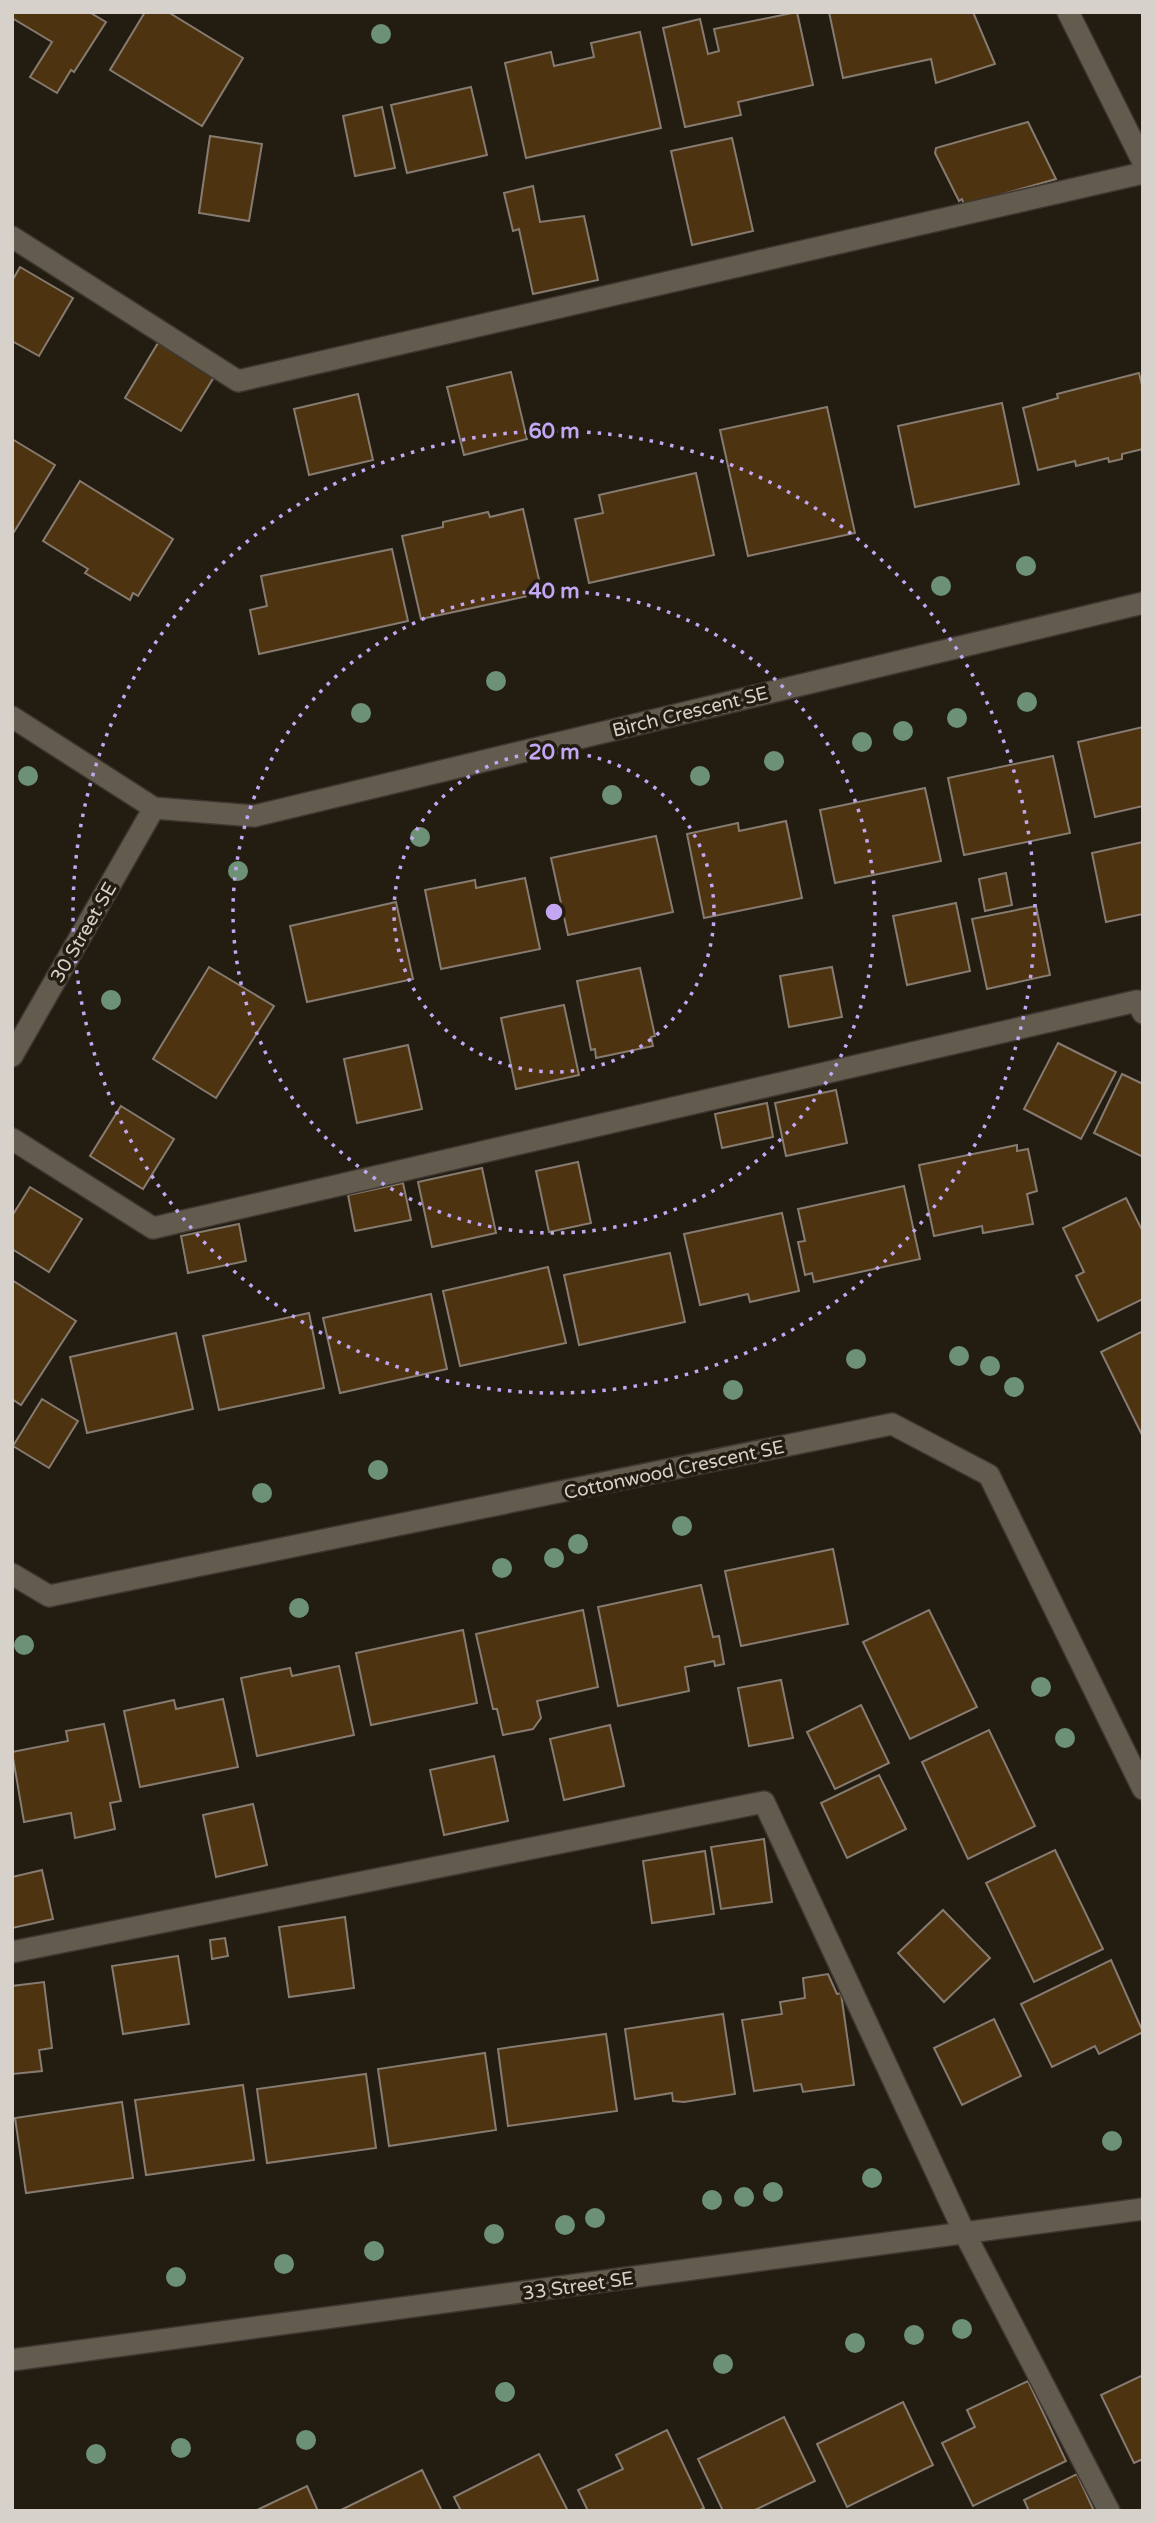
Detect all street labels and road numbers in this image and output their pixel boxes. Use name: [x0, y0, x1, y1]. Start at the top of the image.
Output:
street label: Birch Crescent SE: [610, 682, 770, 742]
street label: 30 Street SE: [46, 879, 121, 986]
street label: Cottonwood Crescent SE: [562, 1436, 786, 1504]
street label: 33 Street SE: [521, 2267, 635, 2305]

